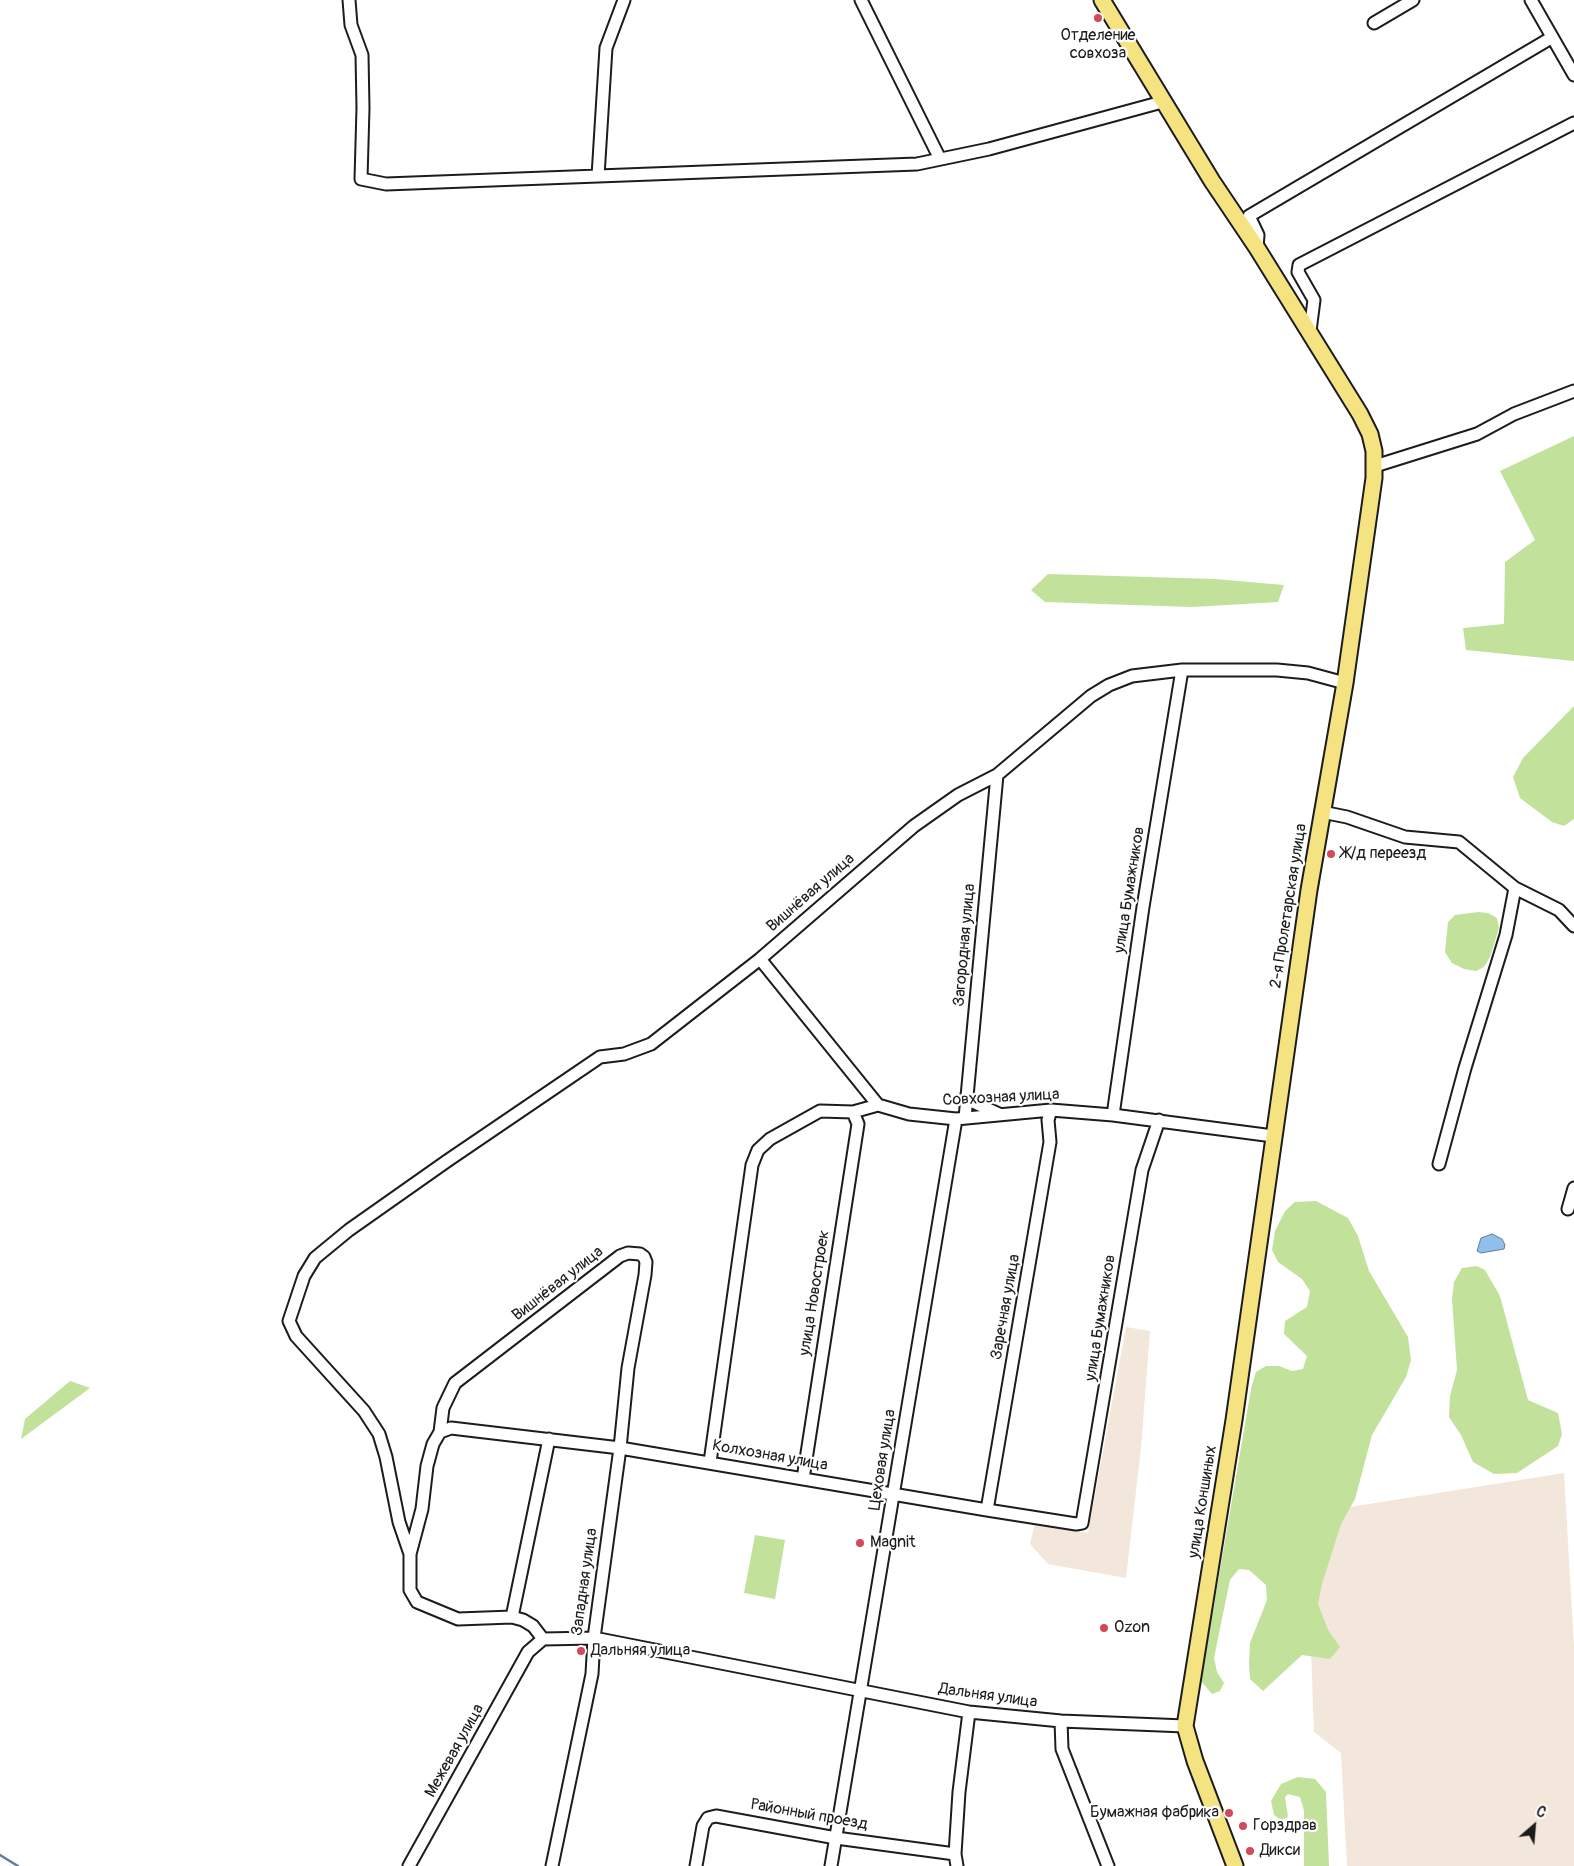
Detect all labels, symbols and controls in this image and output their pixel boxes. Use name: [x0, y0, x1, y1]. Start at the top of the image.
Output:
marker: Отделение совхоза: [1092, 12, 1104, 24]
place label: Отделение совхоза: [1061, 26, 1135, 64]
street label: 2-я Пролетарская улица: [1266, 822, 1312, 990]
street label: улица Бумажников: [1111, 825, 1149, 955]
place label: Ж/д переезд: [1341, 844, 1426, 864]
marker: Ж/д переезд: [1325, 848, 1337, 860]
street label: Вишнёвая улица: [763, 850, 859, 936]
street label: Загородная улица: [950, 883, 980, 1007]
street label: Совхозная улица: [942, 1085, 1060, 1111]
street label: улица Новостроек: [796, 1229, 834, 1357]
street label: Вишнёвая улица: [509, 1242, 607, 1326]
street label: Заречная улица: [987, 1253, 1025, 1361]
street label: улица Бумажников: [1082, 1253, 1120, 1383]
street label: Цеховая улица: [866, 1408, 900, 1512]
street label: Колхозная улица: [711, 1436, 829, 1476]
street label: улица Коншиных: [1185, 1444, 1221, 1560]
street label: Западная улица: [568, 1527, 602, 1637]
place label: Magnit: [870, 1533, 915, 1553]
marker: Magnit: [854, 1537, 866, 1549]
place label: Ozon: [1114, 1618, 1150, 1638]
marker: Ozon: [1098, 1622, 1110, 1634]
place label: Дальняя улица: [591, 1641, 690, 1661]
marker: Дальняя улица: [575, 1645, 587, 1657]
street label: Дальняя улица: [938, 1680, 1038, 1712]
street label: Межевая улица: [421, 1701, 489, 1801]
street label: Районный проезд: [749, 1795, 869, 1835]
north arrow: [1509, 1801, 1559, 1851]
place label: Бумажная фабрика: [1090, 1803, 1219, 1823]
text: С: [1533, 1803, 1549, 1822]
marker: Бумажная фабрика: [1223, 1807, 1235, 1819]
place label: Горздрав: [1253, 1816, 1317, 1836]
marker: Горздрав: [1237, 1820, 1249, 1832]
place label: Дикси: [1260, 1841, 1300, 1861]
marker: Дикси: [1244, 1845, 1256, 1857]

